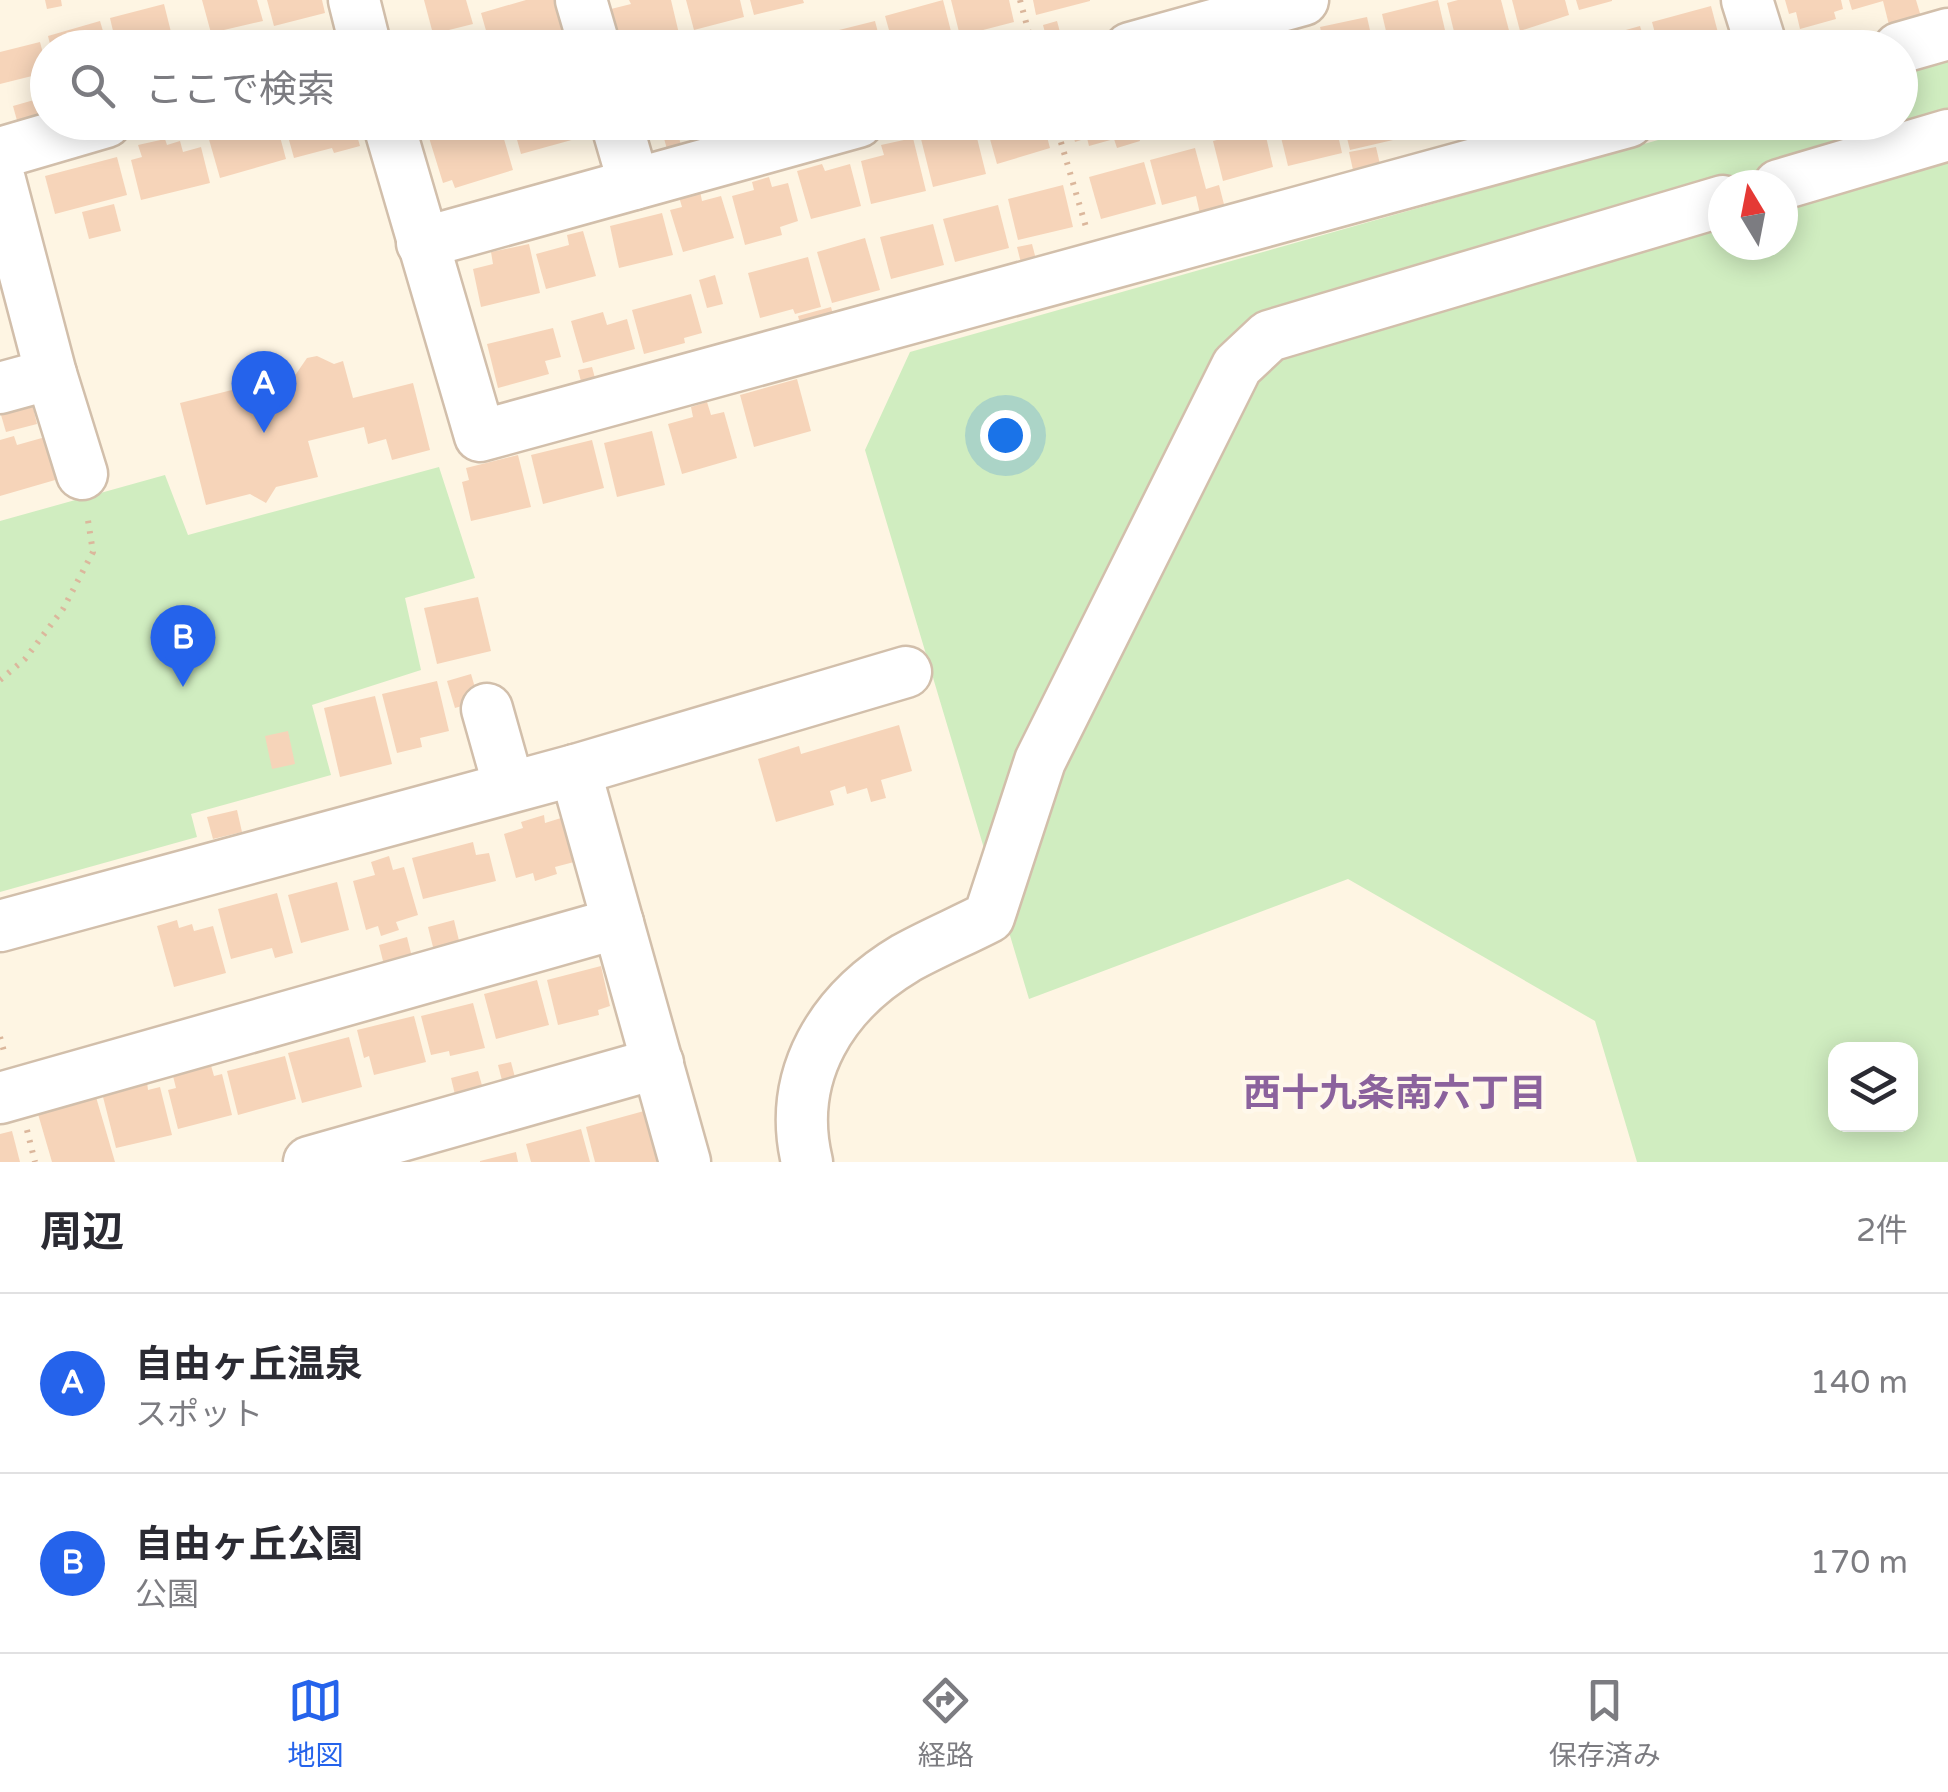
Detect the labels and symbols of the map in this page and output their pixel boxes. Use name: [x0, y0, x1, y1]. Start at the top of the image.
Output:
north arrow: [1708, 170, 1798, 260]
pin: A: [232, 350, 296, 433]
your location: [980, 410, 1031, 461]
pin: B: [150, 604, 216, 687]
district label: 西十九条南六丁目: [1243, 1071, 1547, 1117]

